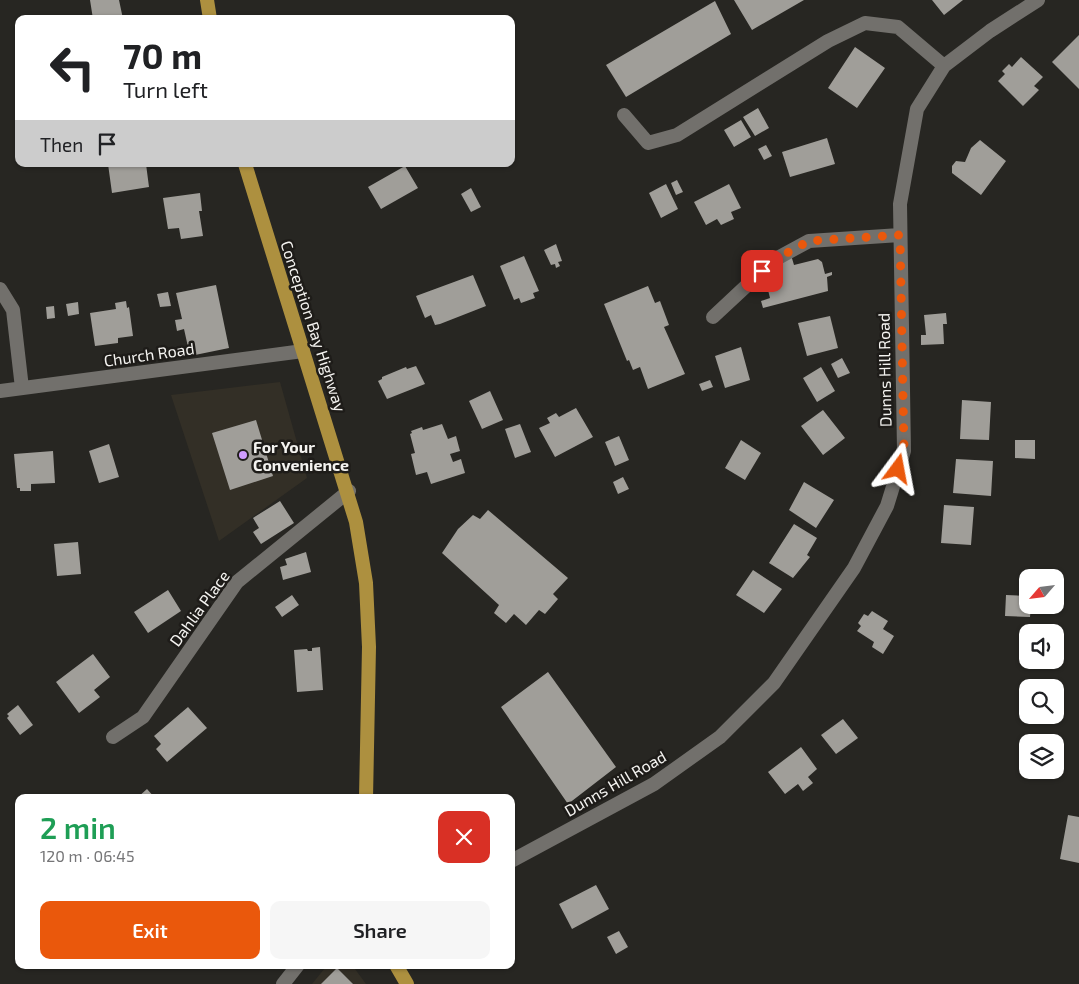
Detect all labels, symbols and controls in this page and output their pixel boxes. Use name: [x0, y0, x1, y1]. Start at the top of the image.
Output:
text: 70 m: [123, 34, 202, 76]
icon: left: [40, 35, 105, 100]
text: Turn left: [123, 76, 208, 102]
icon: arrive: [93, 130, 121, 158]
text: Then: [40, 133, 83, 156]
street label: Conception Bay Highway: [277, 238, 351, 414]
pin: [741, 250, 783, 292]
icon: arrive: [748, 257, 776, 285]
street label: Dunns Hill Road: [874, 313, 894, 427]
street label: Church Road: [102, 338, 196, 370]
place label: For Your Convenience: [253, 437, 349, 474]
position arrow: [871, 442, 923, 494]
marker: For Your Convenience: [237, 449, 249, 461]
street label: Dahlia Place: [165, 566, 233, 650]
north arrow: [1019, 569, 1064, 614]
map controls: [1019, 569, 1064, 779]
button: sound: [1019, 624, 1064, 669]
button: search: [1019, 679, 1064, 724]
button: layers: [1019, 734, 1064, 779]
street label: Dunns Hill Road: [561, 746, 669, 820]
text: 2 min: [40, 809, 116, 845]
button: close: [438, 811, 490, 863]
text: 120 m · 06:45: [40, 846, 135, 865]
button: Exit: [40, 901, 260, 959]
button: Share: [270, 901, 490, 959]

